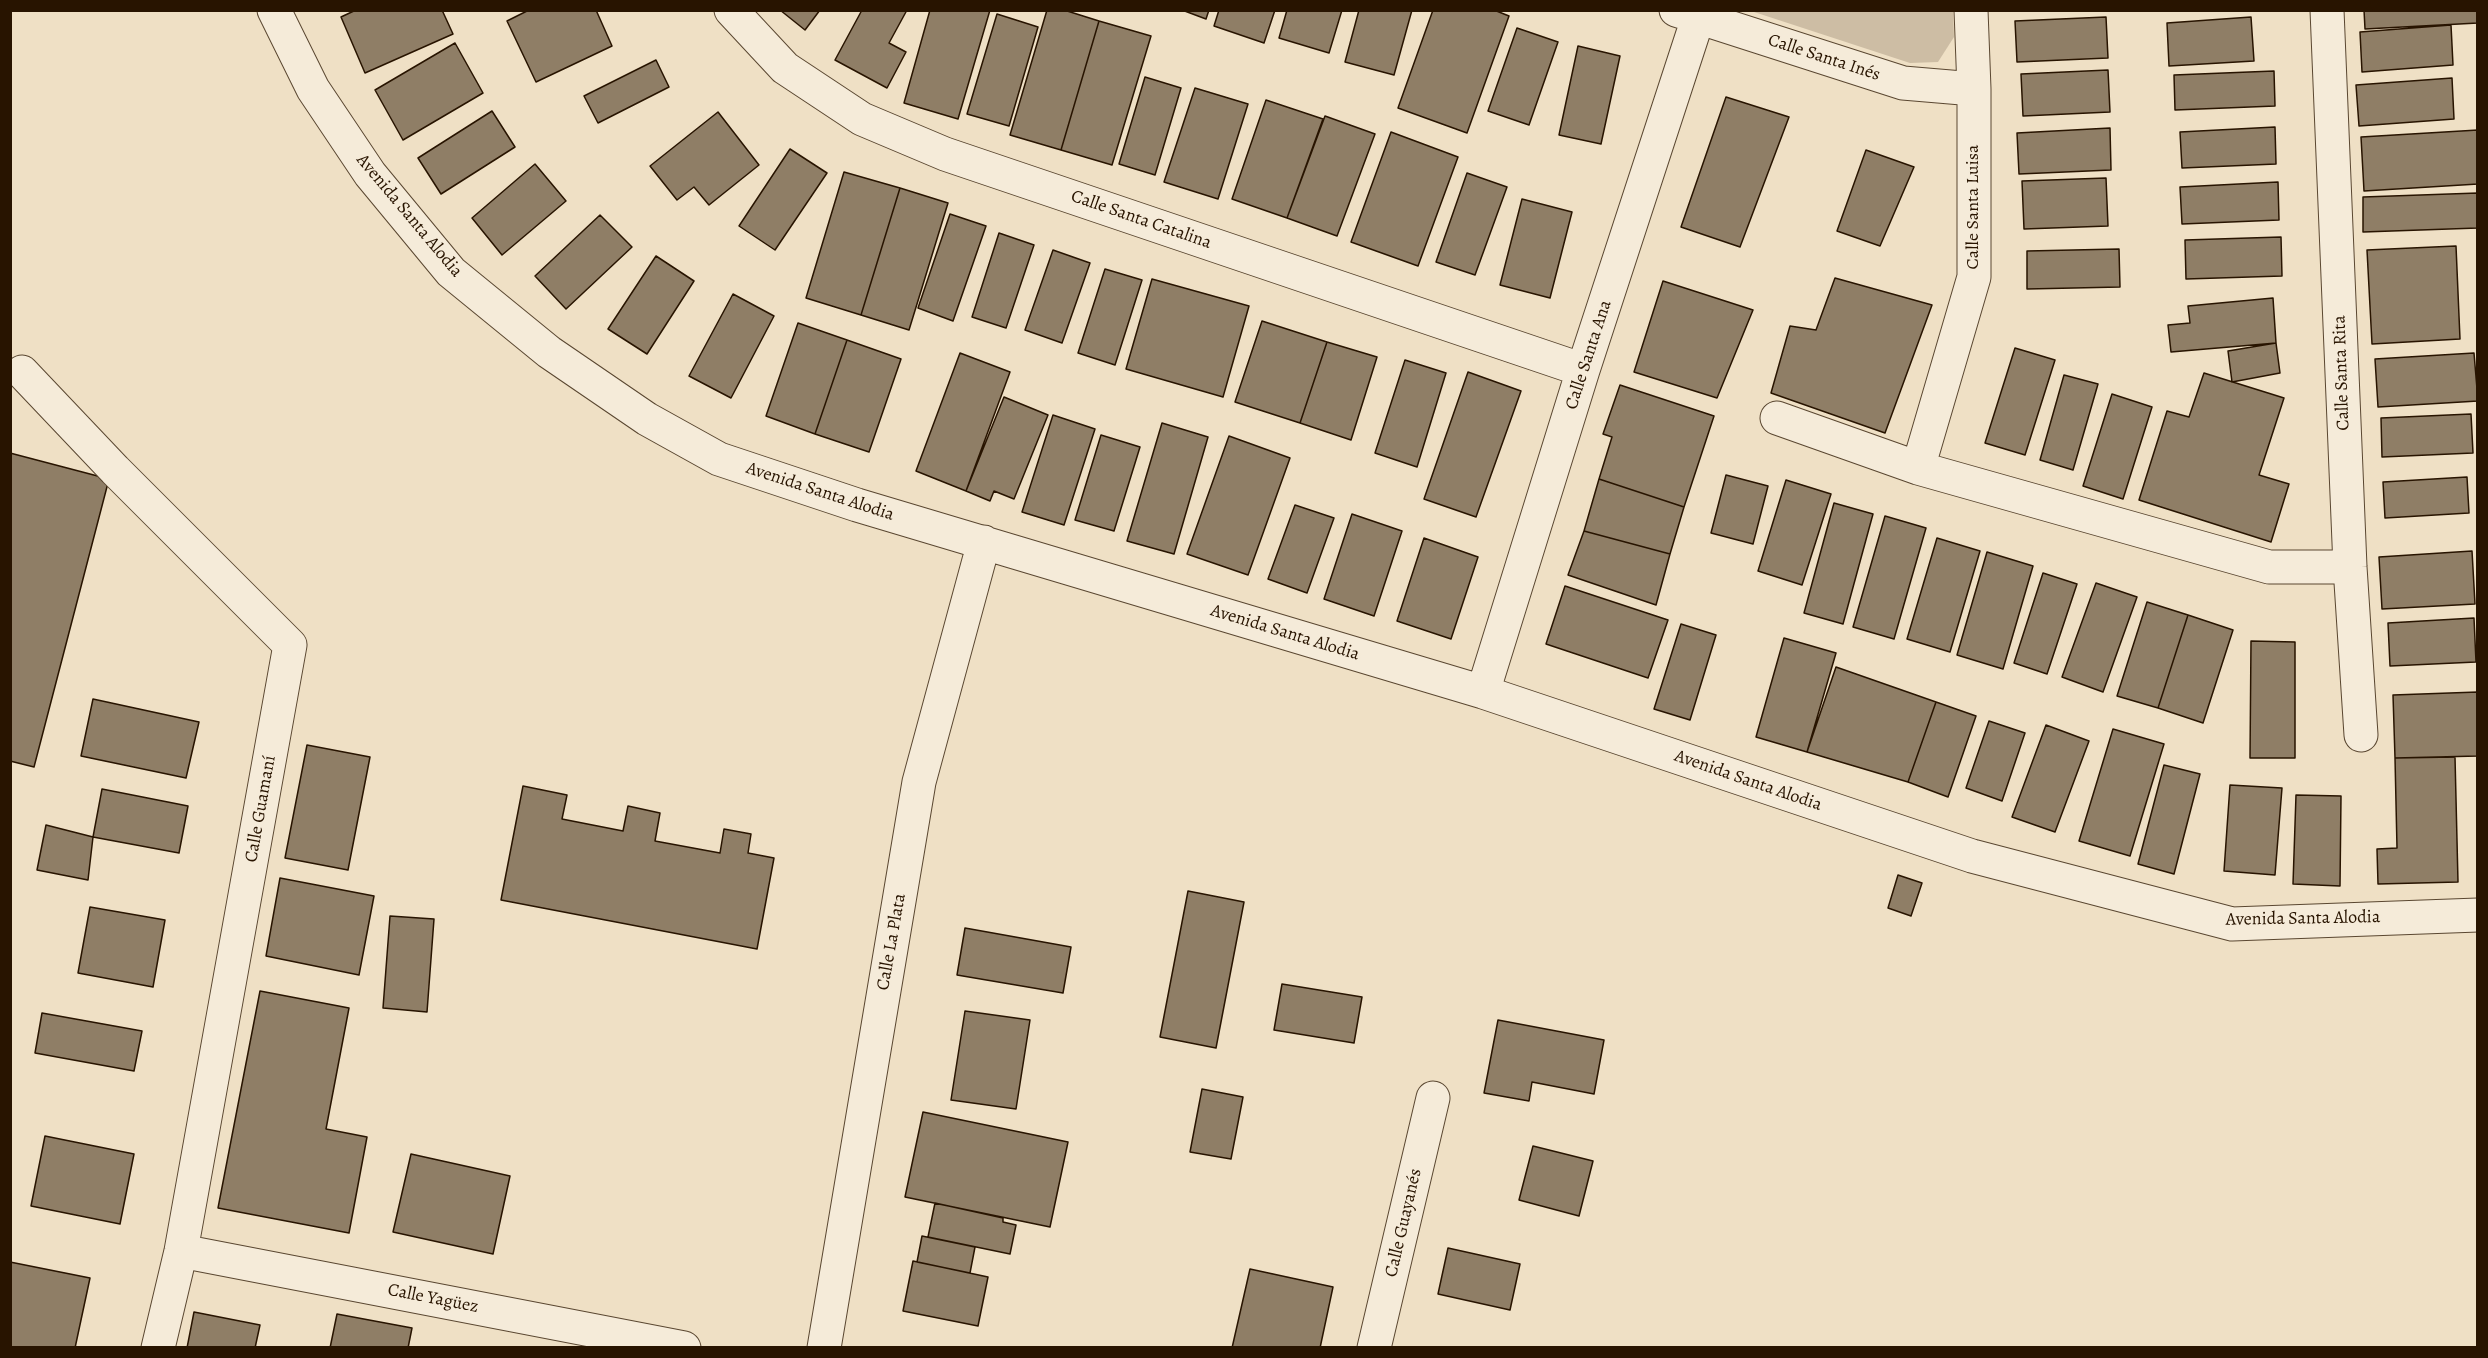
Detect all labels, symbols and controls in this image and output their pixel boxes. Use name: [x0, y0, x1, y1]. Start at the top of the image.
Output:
street label: Calle Santa Inés: [1765, 30, 1883, 86]
street label: Calle Santa Luisa: [1963, 145, 1985, 269]
street label: Avenida Santa Alodia: [351, 150, 467, 282]
street label: Calle Santa Catalina: [1068, 186, 1214, 254]
street label: Calle Santa Ana: [1561, 298, 1617, 412]
street label: Calle Santa Rita: [2329, 315, 2355, 431]
street label: Avenida Santa Alodia: [743, 458, 897, 526]
street label: Avenida Santa Alodia: [1208, 600, 1362, 666]
street label: Avenida Santa Alodia: [1671, 746, 1825, 816]
street label: Calle Guamaní: [241, 754, 281, 864]
street label: Calle La Plata: [873, 892, 911, 992]
street label: Avenida Santa Alodia: [2226, 907, 2380, 931]
street label: Calle Guayanés: [1381, 1167, 1427, 1279]
street label: Calle Yagüez: [386, 1280, 480, 1318]

